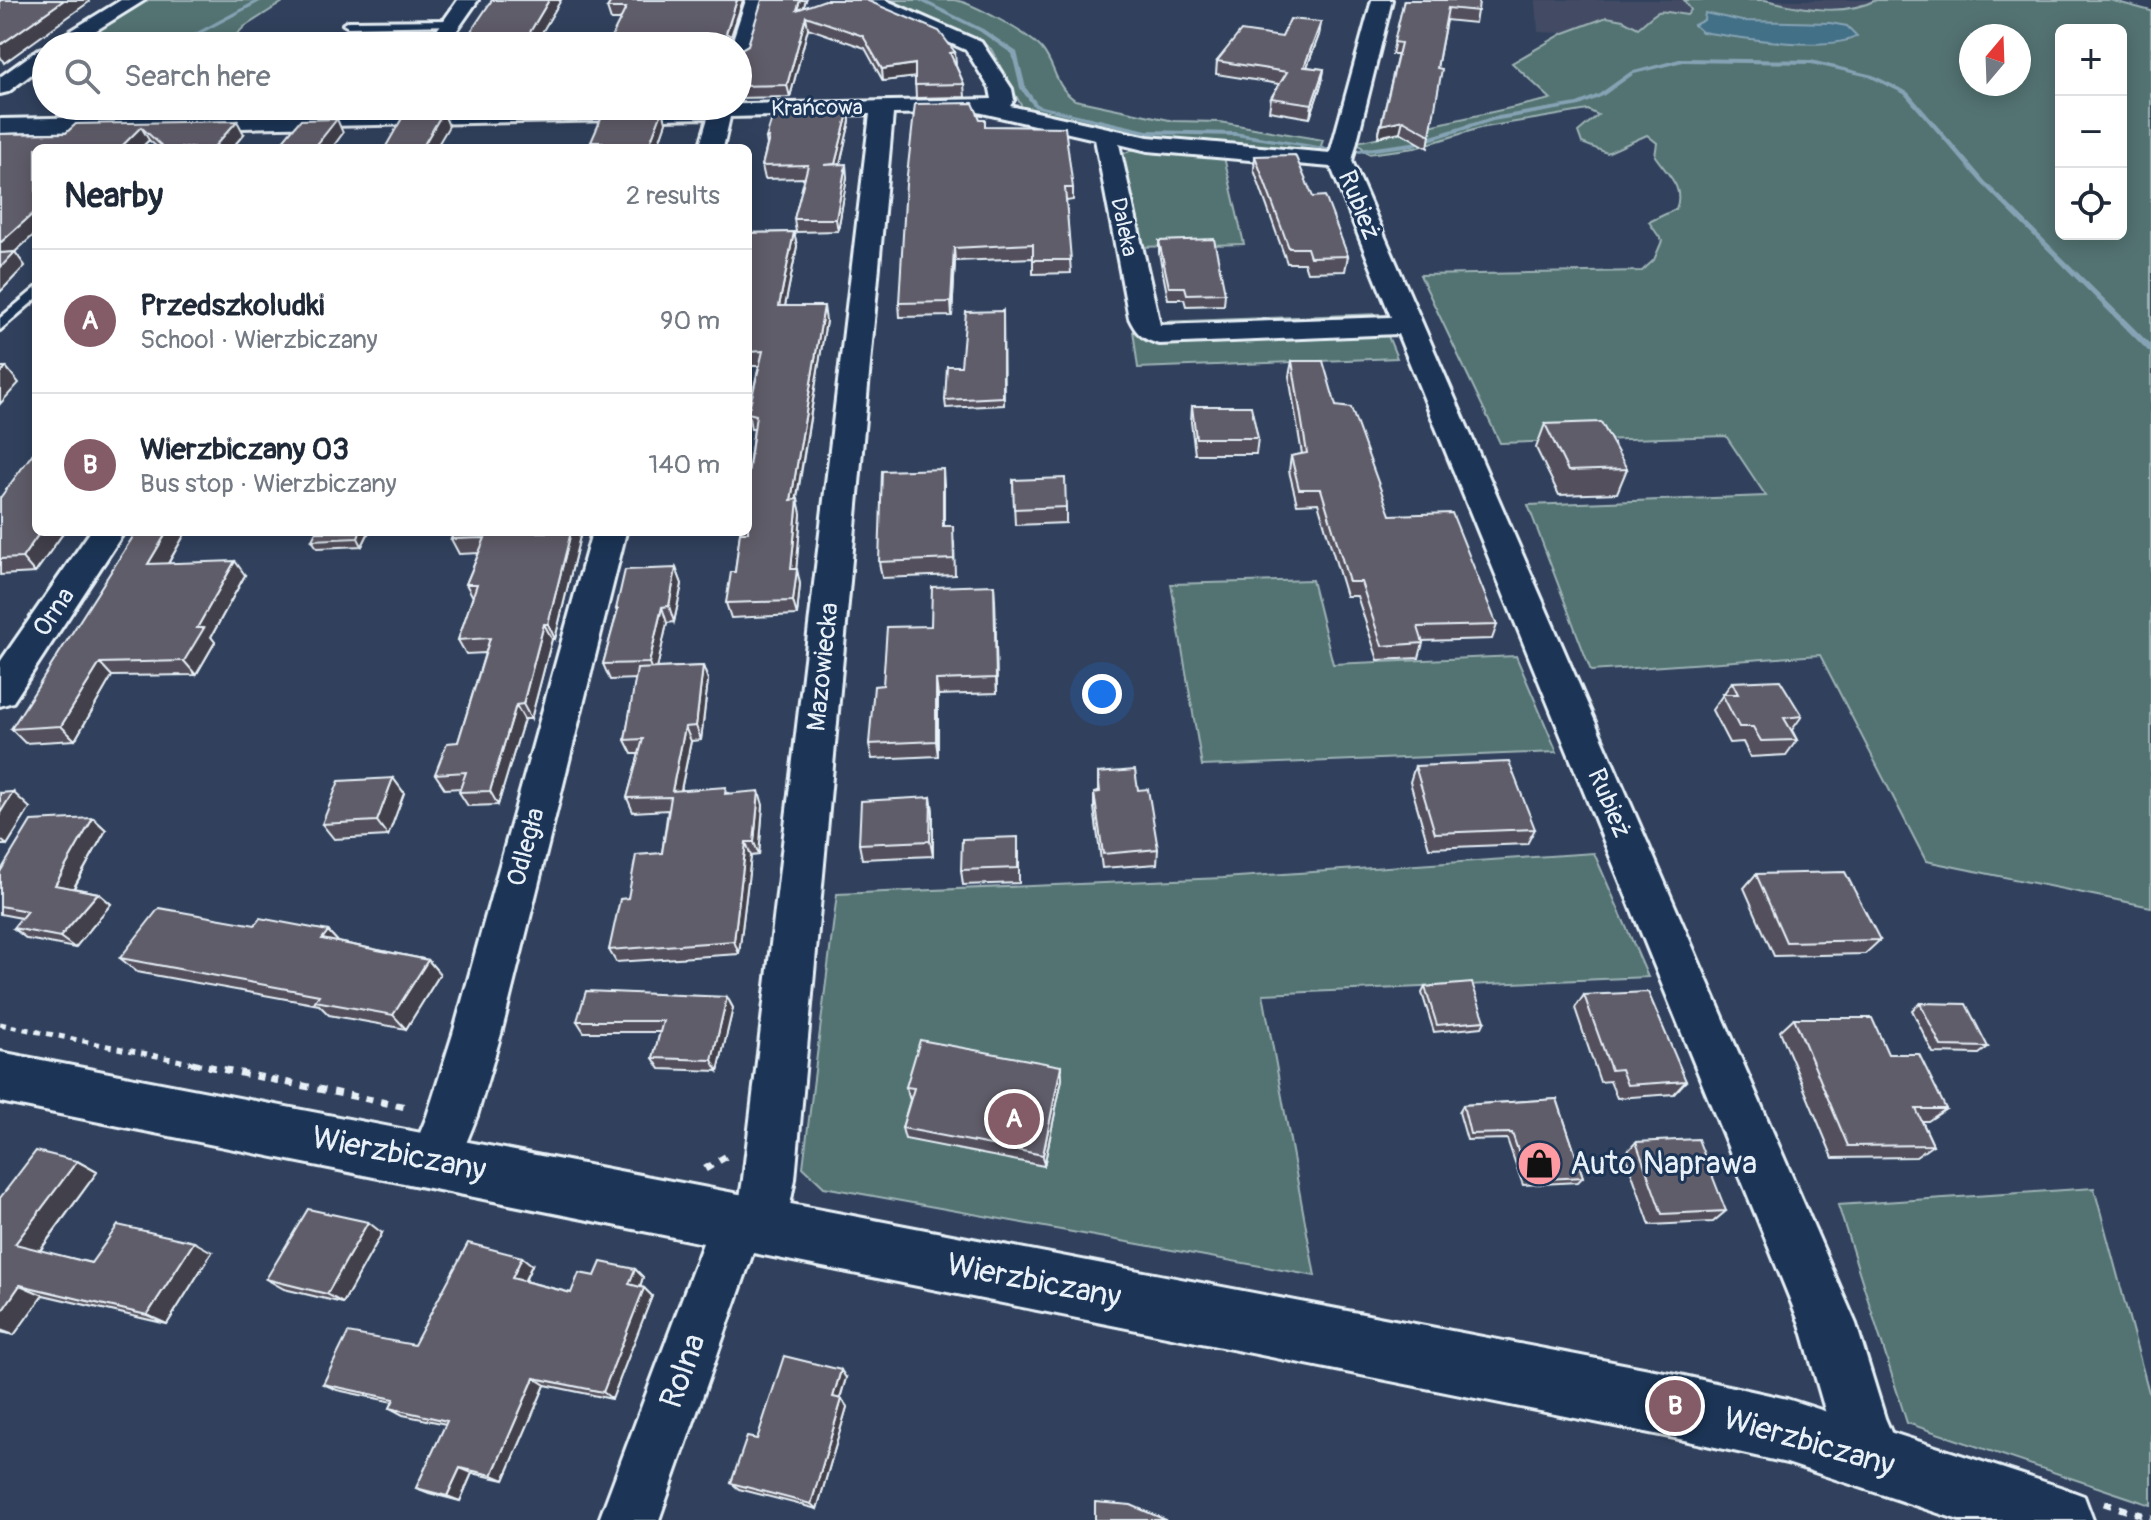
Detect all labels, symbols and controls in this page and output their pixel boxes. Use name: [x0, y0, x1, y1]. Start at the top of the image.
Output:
north arrow: [1959, 24, 2031, 96]
map controls: [2055, 24, 2127, 240]
button: +: [2055, 24, 2127, 96]
search box: [32, 32, 752, 120]
icon: search: [60, 54, 104, 98]
text: Search here: [124, 58, 271, 95]
street label: Krańcowa: [771, 93, 863, 123]
button: −: [2055, 96, 2127, 168]
street label: Rubież: [1331, 166, 1387, 244]
button: locate: [2055, 168, 2127, 240]
text: Nearby: [64, 175, 163, 218]
text: 2 results: [626, 180, 720, 212]
street label: Daleka: [1104, 195, 1144, 259]
text: Przedszkoludki: [140, 287, 324, 324]
text: A: [82, 305, 98, 337]
text: 90 m: [660, 305, 720, 337]
text: School · Wierzbiczany: [140, 324, 378, 356]
text: Wierzbiczany 03: [140, 431, 349, 468]
text: B: [83, 449, 97, 481]
text: 140 m: [648, 449, 720, 481]
text: Bus stop · Wierzbiczany: [140, 468, 397, 500]
street label: Orna: [26, 581, 82, 643]
street label: Mazowiecka: [800, 601, 846, 733]
your location: [1082, 674, 1122, 714]
street label: Rubież: [1580, 764, 1638, 842]
street label: Odległa: [500, 804, 552, 890]
pin: A: [988, 1089, 1040, 1149]
street label: Wierzbiczany: [309, 1118, 490, 1191]
shop icon: Auto Naprawa: [1515, 1140, 1563, 1188]
place label: Auto Naprawa: [1570, 1144, 1757, 1184]
street label: Wierzbiczany: [944, 1245, 1125, 1318]
street label: Rolna: [651, 1328, 715, 1414]
pin: B: [1649, 1376, 1701, 1436]
street label: Wierzbiczany: [1719, 1398, 1900, 1486]

